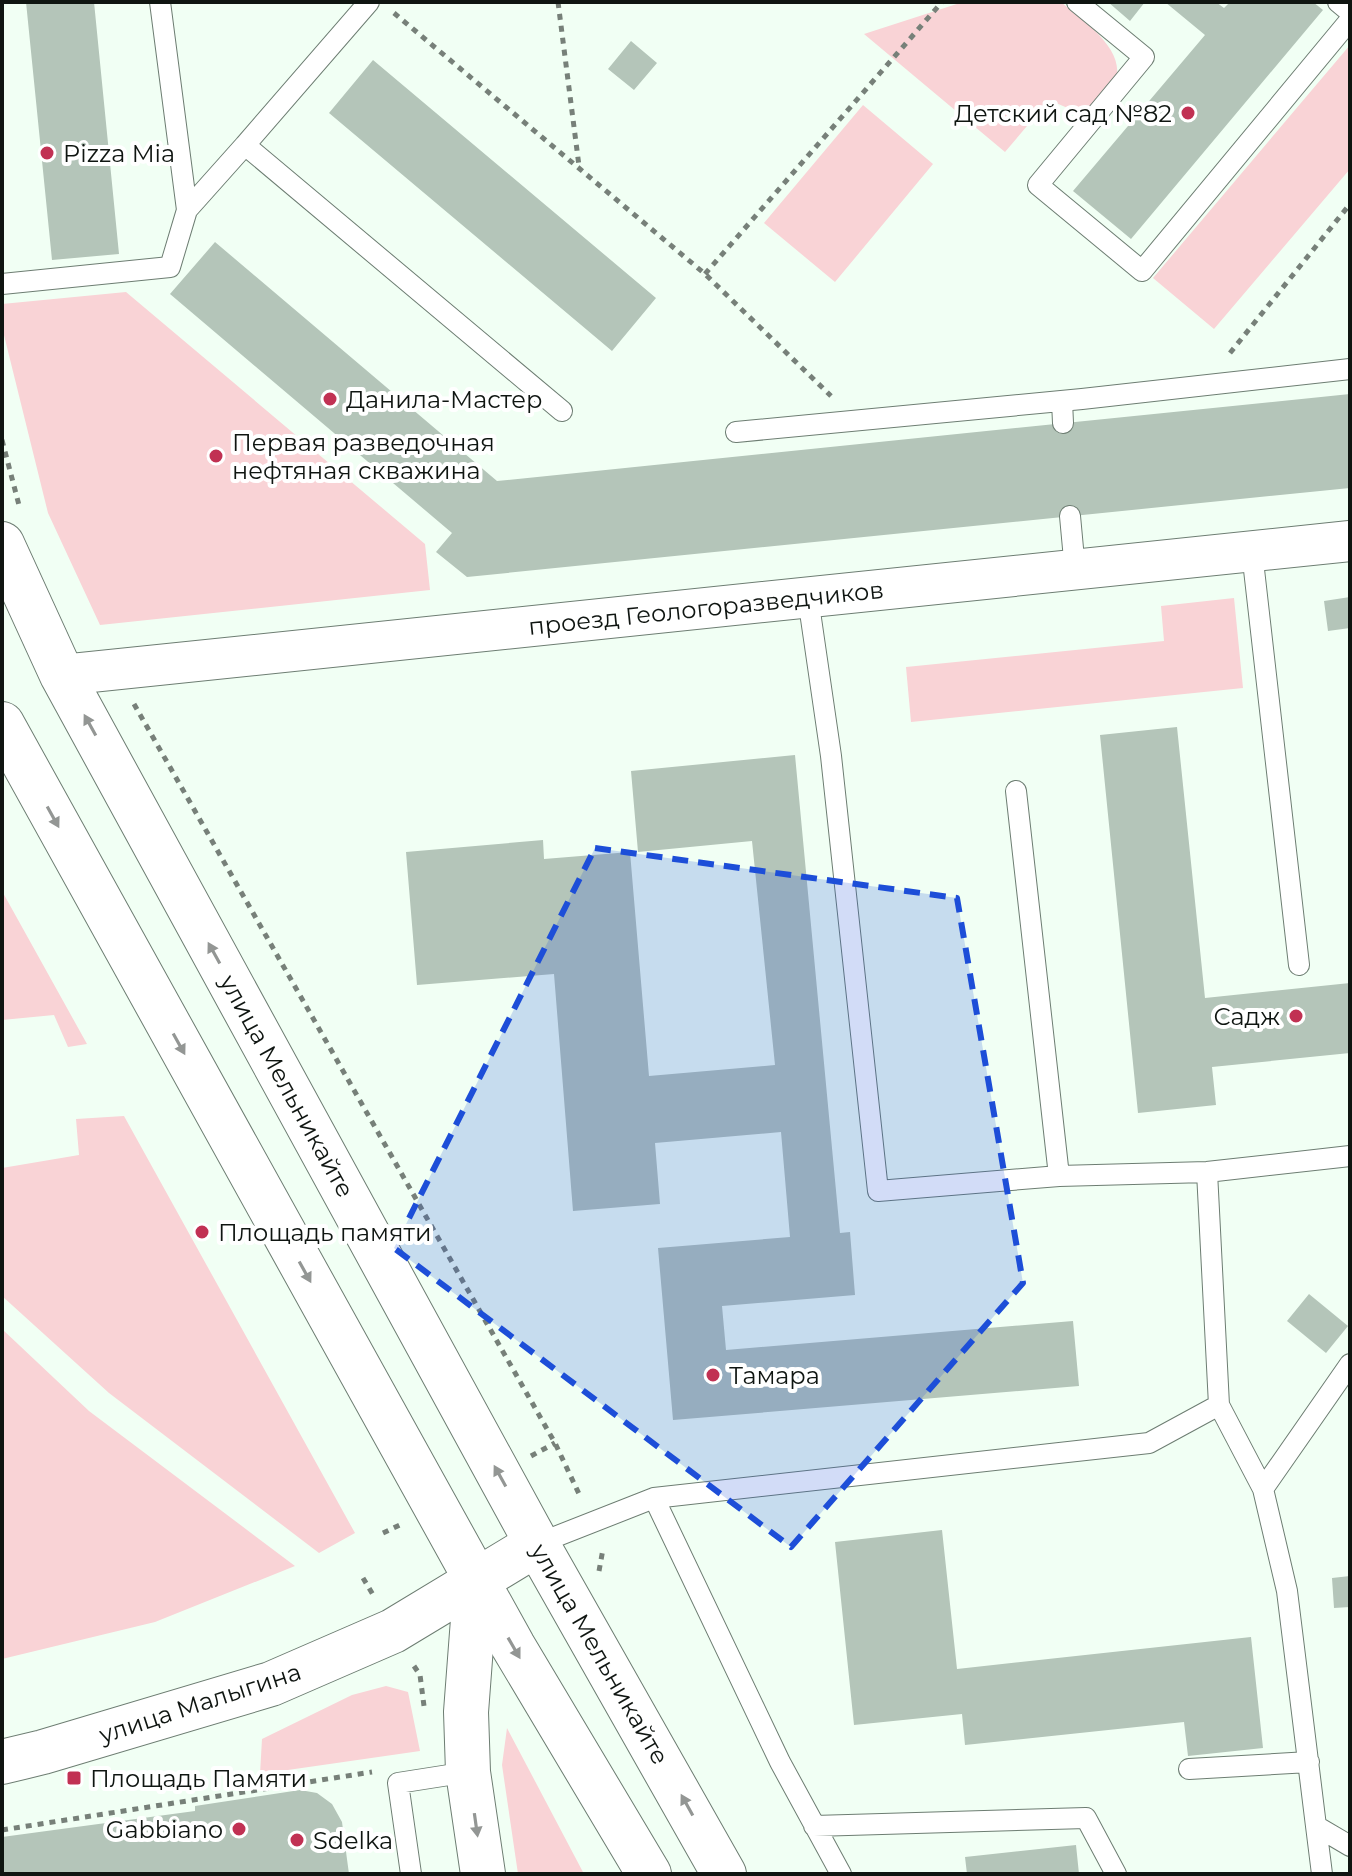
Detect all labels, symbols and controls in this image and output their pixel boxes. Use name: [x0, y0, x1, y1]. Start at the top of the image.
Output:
place label: Детский сад №82: [954, 99, 1172, 128]
marker: Детский сад №82: [1179, 104, 1197, 122]
place label: Pizza Mia: [63, 139, 175, 168]
marker: Pizza Mia: [38, 144, 56, 162]
place label: Данила-Мастер: [346, 385, 543, 414]
marker: Данила-Мастер: [321, 390, 339, 408]
place label: Первая разведочная нефтяная скважина: [232, 428, 495, 485]
marker: Первая разведочная нефтяная скважина: [207, 447, 225, 465]
street label: проезд Геологоразведчиков: [527, 575, 885, 641]
one-way arrow: [83, 713, 96, 736]
one-way arrow: [46, 806, 60, 828]
one-way arrow: [208, 941, 221, 964]
street label: улица Мельникайте: [213, 969, 360, 1202]
place label: Садж: [1214, 1002, 1280, 1031]
marker: Садж: [1287, 1007, 1305, 1025]
one-way arrow: [172, 1033, 186, 1055]
place label: Площадь памяти: [218, 1218, 431, 1247]
marker: Площадь памяти: [193, 1223, 211, 1241]
one-way arrow: [299, 1260, 312, 1283]
place label: Тамара: [729, 1361, 820, 1390]
marker: Тамара: [704, 1366, 722, 1384]
one-way arrow: [493, 1464, 507, 1487]
street label: улица Мельникайте: [524, 1538, 675, 1770]
one-way arrow: [507, 1637, 521, 1660]
street label: улица Малыгина: [94, 1657, 305, 1750]
place label: Площадь Памяти: [90, 1764, 307, 1793]
marker: Площадь Памяти: [65, 1769, 83, 1787]
one-way arrow: [680, 1794, 694, 1816]
one-way arrow: [470, 1813, 483, 1838]
place label: Gabbiano: [106, 1815, 223, 1844]
marker: Gabbiano: [230, 1820, 248, 1838]
place label: Sdelka: [313, 1826, 393, 1855]
marker: Sdelka: [288, 1831, 306, 1849]

